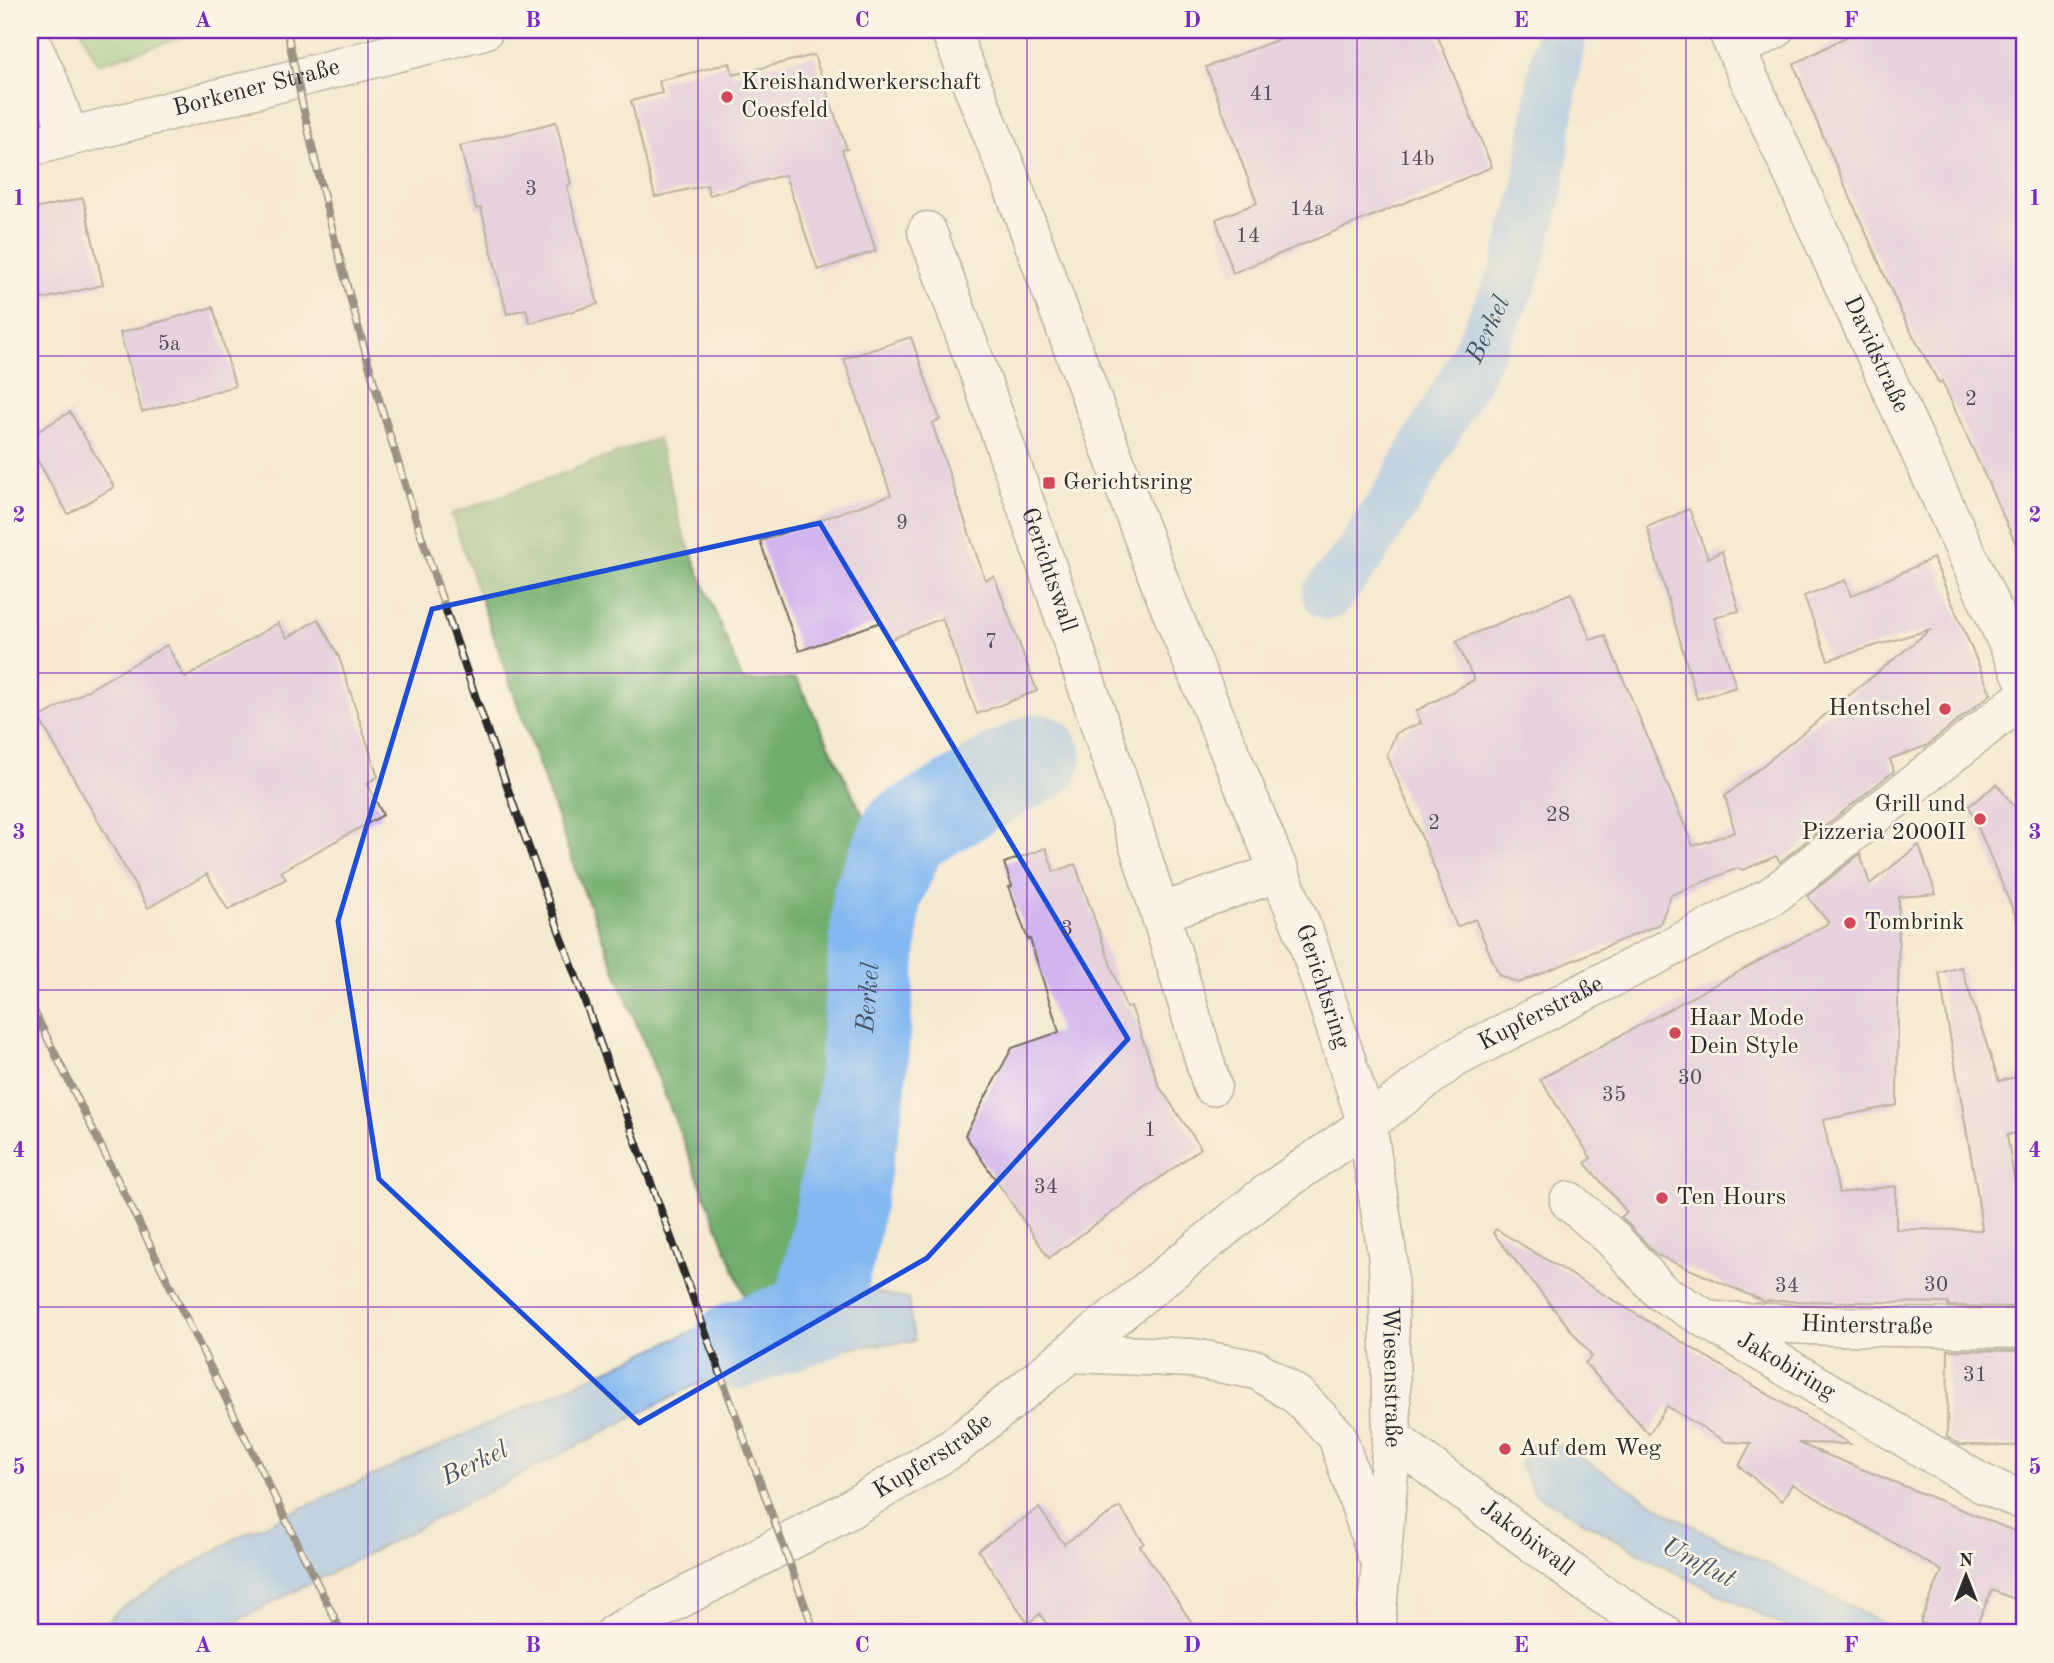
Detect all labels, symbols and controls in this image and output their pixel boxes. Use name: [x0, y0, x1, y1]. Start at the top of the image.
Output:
text: A: [194, 9, 212, 32]
text: B: [525, 9, 541, 32]
text: C: [854, 9, 870, 32]
text: D: [1183, 9, 1201, 32]
text: E: [1513, 9, 1529, 32]
text: F: [1843, 9, 1859, 32]
street label: Borkener Straße: [171, 56, 342, 122]
place label: Kreishandwerkerschaft Coesfeld: [741, 71, 981, 123]
house number: 41: [1250, 84, 1274, 105]
marker: Kreishandwerkerschaft Coesfeld: [719, 89, 735, 105]
house number: 14b: [1399, 149, 1435, 170]
house number: 3: [525, 179, 537, 200]
text: 1: [12, 187, 26, 210]
text: 1: [2028, 187, 2042, 210]
house number: 14a: [1290, 199, 1324, 220]
house number: 14: [1236, 226, 1260, 247]
water label: Berkel: [1461, 292, 1516, 368]
street label: Davidstraße: [1838, 292, 1913, 417]
house number: 5a: [158, 334, 180, 355]
house number: 2: [1965, 389, 1977, 410]
place label: Gerichtsring: [1063, 471, 1192, 495]
marker: Gerichtsring: [1041, 475, 1057, 491]
text: 2: [12, 504, 26, 527]
text: 2: [2028, 504, 2042, 527]
street label: Gerichtswall: [1016, 505, 1080, 635]
house number: 9: [896, 513, 908, 534]
house number: 7: [985, 632, 997, 653]
place label: Hentschel: [1828, 697, 1931, 721]
marker: Hentschel: [1937, 701, 1953, 717]
place label: Grill und Pizzeria 2000II: [1802, 793, 1966, 845]
house number: 28: [1546, 805, 1570, 826]
marker: Grill und Pizzeria 2000II: [1972, 811, 1988, 827]
house number: 2: [1428, 813, 1440, 834]
text: 3: [12, 821, 26, 844]
text: 3: [2028, 821, 2042, 844]
place label: Tombrink: [1864, 911, 1965, 935]
marker: Tombrink: [1842, 915, 1858, 931]
house number: 3: [1061, 919, 1073, 940]
street label: Gerichtsring: [1290, 921, 1354, 1052]
water label: Berkel: [853, 961, 885, 1035]
street label: Kupferstraße: [1475, 972, 1607, 1056]
place label: Haar Mode Dein Style: [1689, 1007, 1804, 1059]
marker: Haar Mode Dein Style: [1667, 1025, 1683, 1041]
house number: 30: [1678, 1068, 1702, 1089]
house number: 35: [1602, 1085, 1626, 1106]
house number: 1: [1144, 1120, 1156, 1141]
text: 4: [12, 1139, 26, 1162]
text: 4: [2028, 1139, 2042, 1162]
house number: 34: [1034, 1177, 1058, 1198]
place label: Ten Hours: [1676, 1186, 1786, 1210]
marker: Ten Hours: [1654, 1190, 1670, 1206]
house number: 30: [1924, 1275, 1948, 1296]
house number: 34: [1775, 1276, 1799, 1297]
street label: Wiesenstraße: [1377, 1307, 1404, 1449]
street label: Hinterstraße: [1800, 1313, 1933, 1340]
street label: Jakobiring: [1732, 1328, 1839, 1405]
house number: 31: [1963, 1365, 1987, 1386]
street label: Kupferstraße: [870, 1409, 997, 1504]
water label: Berkel: [437, 1437, 513, 1492]
place label: Auf dem Weg: [1519, 1437, 1662, 1461]
marker: Auf dem Weg: [1497, 1441, 1513, 1457]
text: 5: [12, 1456, 26, 1479]
text: 5: [2028, 1456, 2042, 1479]
street label: Jakobiwall: [1475, 1496, 1578, 1581]
water label: Umflut: [1657, 1533, 1739, 1593]
north arrow: [1932, 1540, 2002, 1610]
text: N: [1959, 1552, 1974, 1571]
text: A: [194, 1634, 212, 1657]
text: B: [525, 1634, 541, 1657]
text: C: [854, 1634, 870, 1657]
text: D: [1183, 1634, 1201, 1657]
text: E: [1513, 1634, 1529, 1657]
text: F: [1843, 1634, 1859, 1657]

